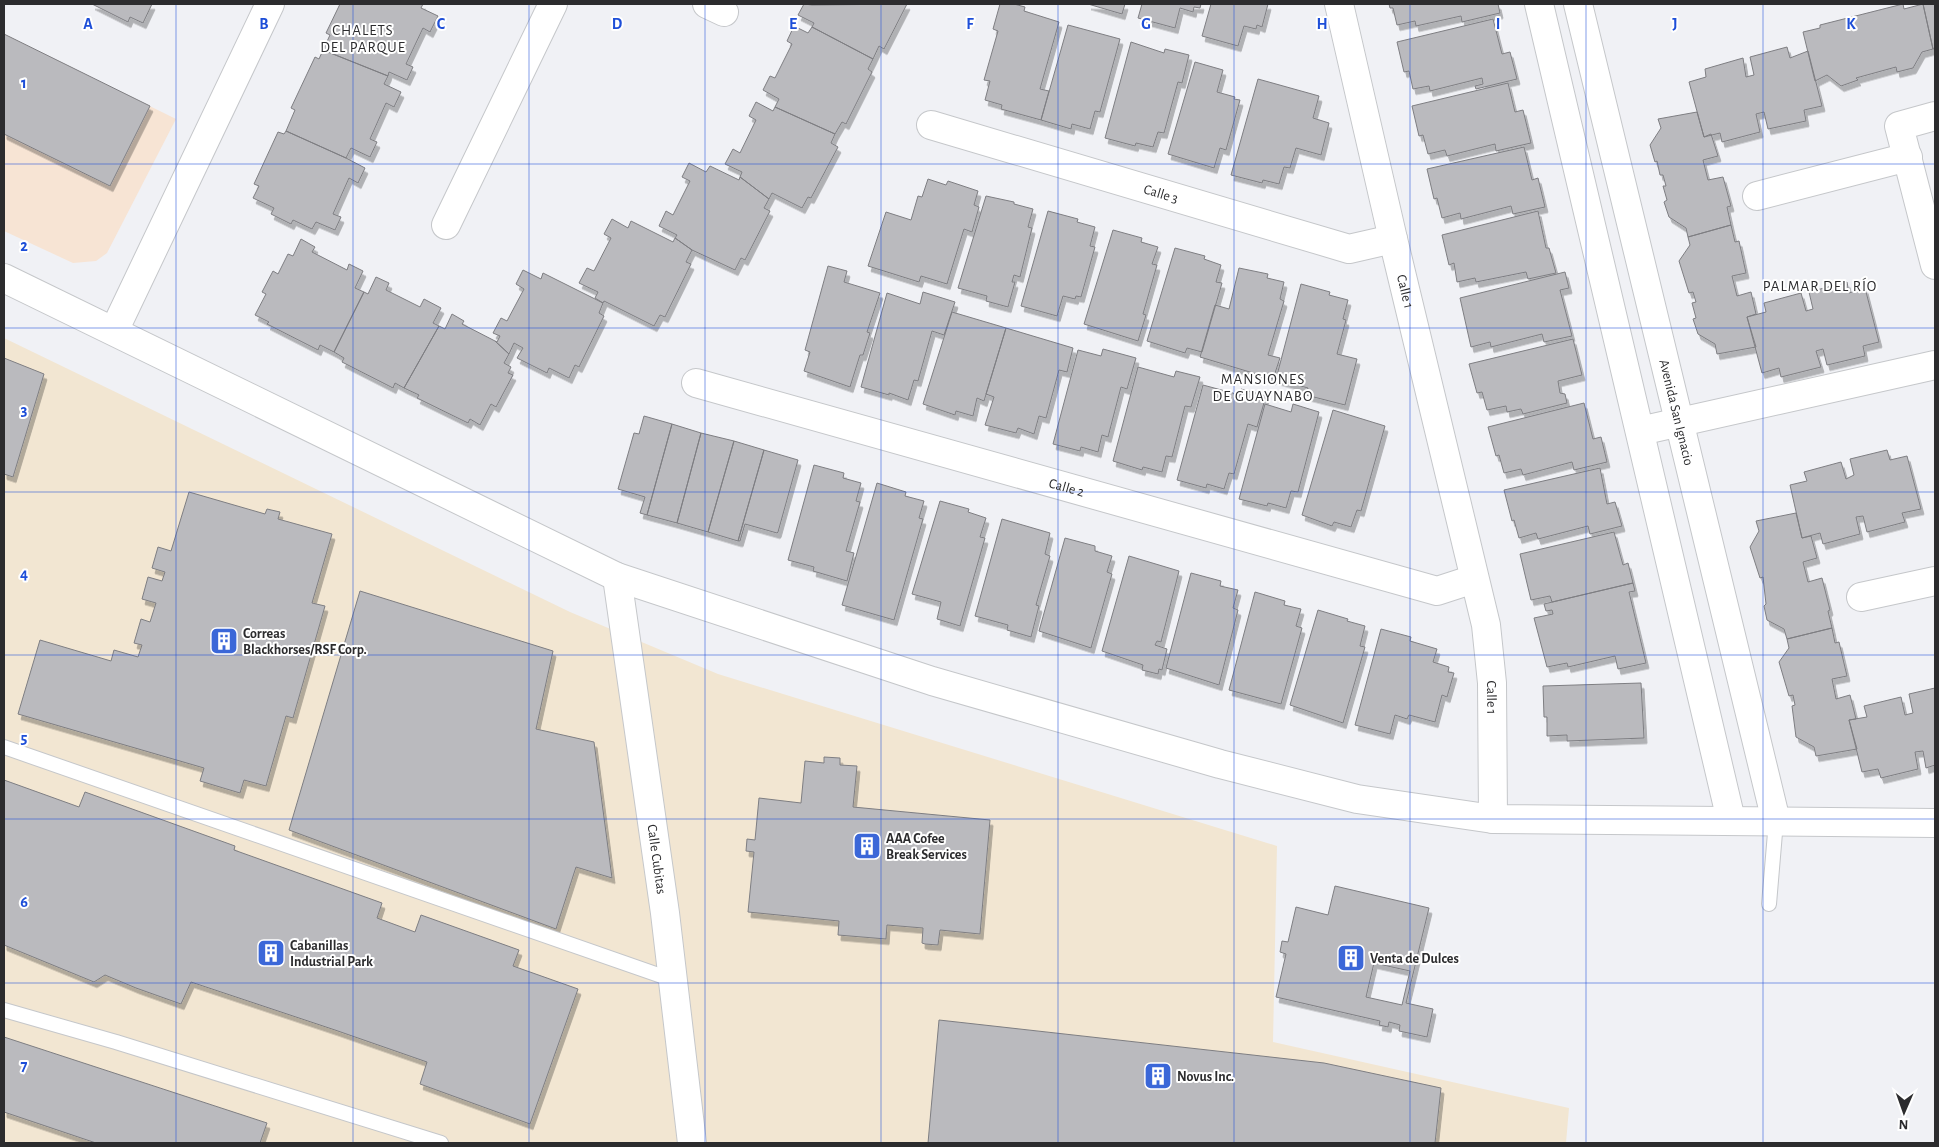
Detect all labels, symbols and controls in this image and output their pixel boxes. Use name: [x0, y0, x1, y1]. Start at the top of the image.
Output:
text: A: [83, 16, 93, 32]
text: B: [259, 16, 269, 32]
text: C: [437, 16, 446, 32]
text: D: [612, 16, 623, 32]
text: E: [789, 16, 797, 32]
text: F: [966, 16, 974, 32]
text: G: [1141, 16, 1151, 32]
text: H: [1316, 16, 1328, 32]
text: I: [1496, 16, 1500, 32]
text: J: [1672, 16, 1678, 32]
text: K: [1846, 16, 1856, 32]
district label: CHALETS DEL PARQUE: [320, 23, 406, 55]
text: 1: [21, 75, 27, 91]
street label: Calle 3: [1142, 182, 1180, 206]
text: 2: [20, 238, 28, 254]
street label: Calle 1: [1394, 273, 1415, 310]
district label: PALMAR DEL RÍO: [1763, 277, 1877, 294]
street label: Avenida San Ignacio: [1656, 358, 1696, 467]
district label: MANSIONES DE GUAYNABO: [1213, 372, 1313, 404]
text: 3: [21, 402, 28, 418]
street label: Calle 2: [1047, 476, 1086, 500]
text: 4: [20, 566, 28, 582]
building icon: Correas Blackhorses/RSF Corp.: [209, 626, 239, 656]
place label: Correas Blackhorses/RSF Corp.: [243, 627, 367, 657]
street label: Calle 1: [1484, 680, 1498, 715]
text: 5: [21, 730, 28, 746]
street label: Calle Cubitas: [644, 823, 668, 895]
building icon: AAA Cofee Break Services: [852, 831, 882, 861]
place label: AAA Cofee Break Services: [886, 832, 967, 862]
text: 6: [20, 894, 28, 910]
building icon: Cabanillas Industrial Park: [256, 938, 286, 968]
place label: Cabanillas Industrial Park: [290, 939, 373, 969]
building icon: Venta de Dulces: [1336, 943, 1366, 973]
place label: Venta de Dulces: [1370, 952, 1459, 966]
text: 7: [21, 1058, 28, 1074]
building icon: Novus Inc.: [1143, 1061, 1173, 1091]
place label: Novus Inc.: [1177, 1070, 1234, 1084]
north arrow: [1879, 1087, 1929, 1137]
text: N: [1898, 1117, 1909, 1131]

